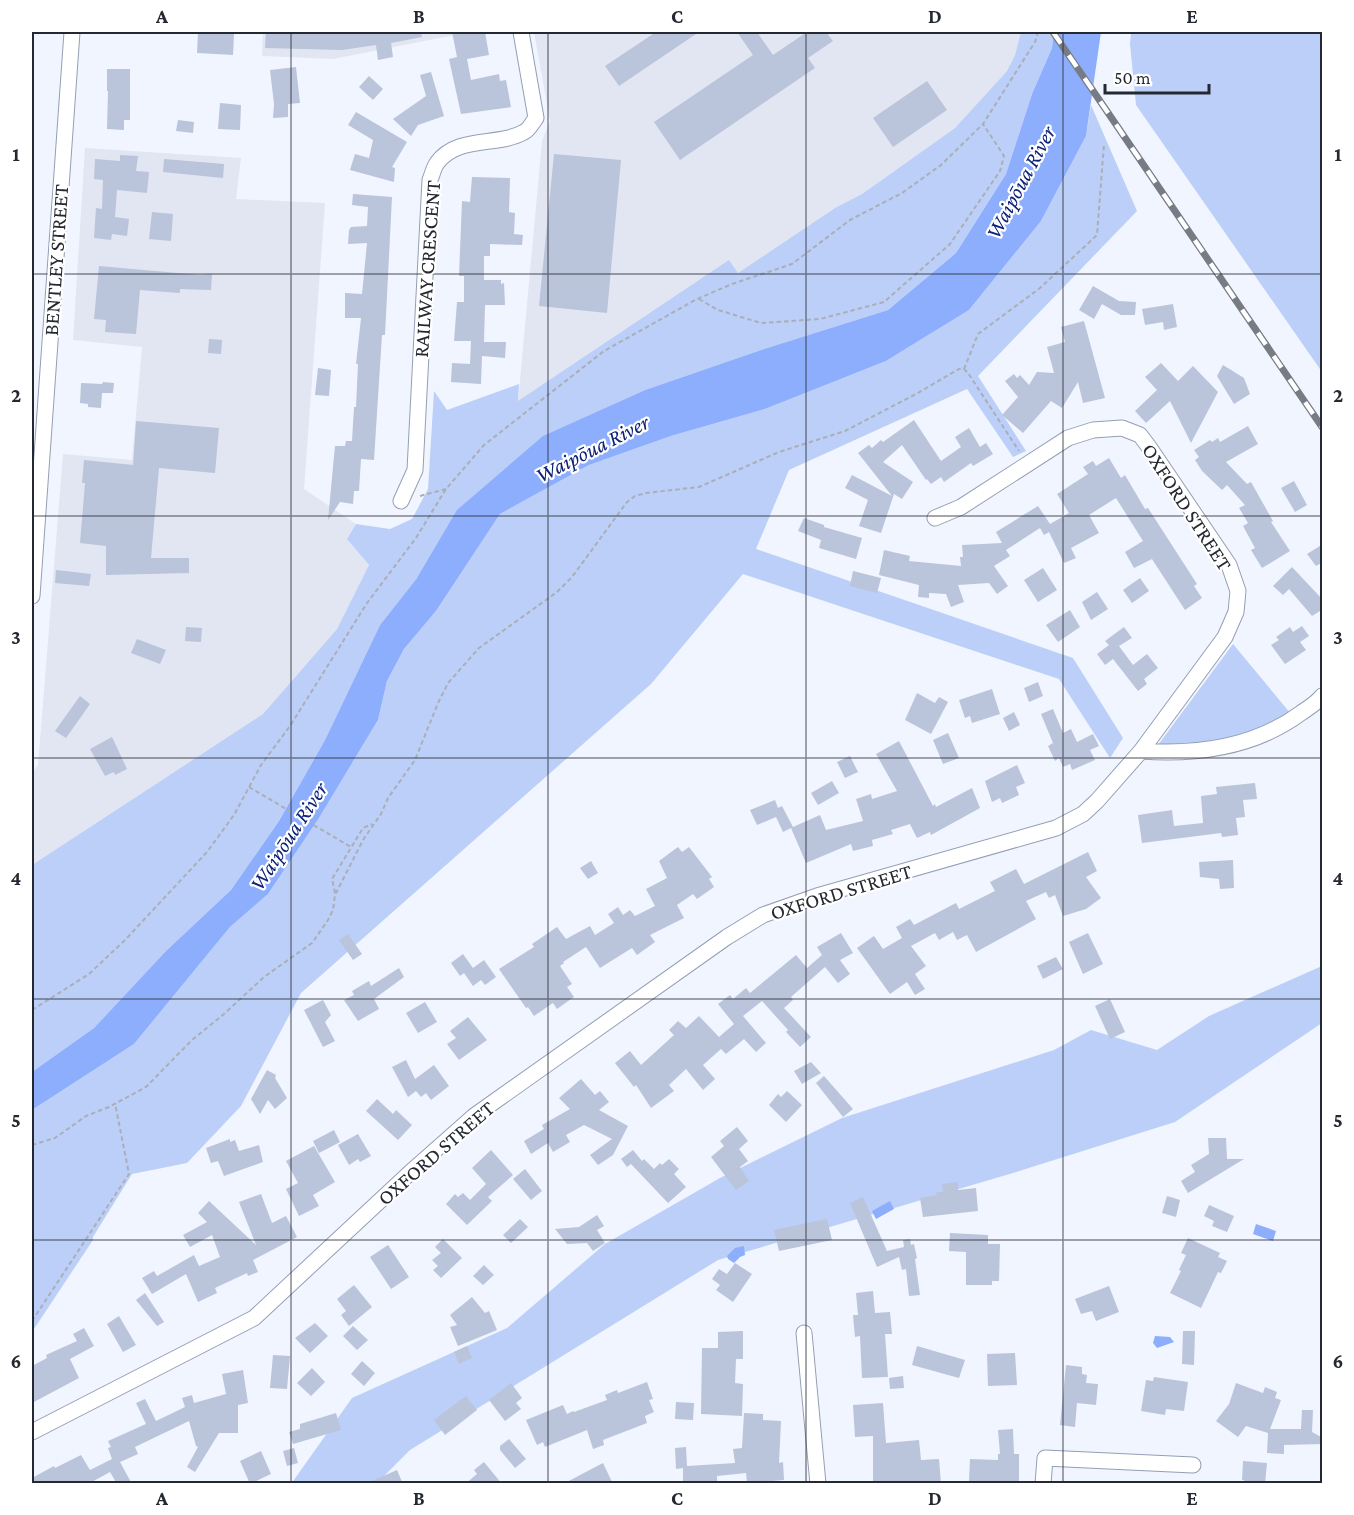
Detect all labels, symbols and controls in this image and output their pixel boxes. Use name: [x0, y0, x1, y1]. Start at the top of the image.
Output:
text: A: [155, 5, 169, 27]
text: B: [413, 5, 425, 27]
text: C: [671, 5, 683, 27]
text: D: [928, 5, 942, 27]
text: E: [1186, 5, 1198, 27]
scale bar: [1105, 57, 1208, 95]
text: 50 m: [1114, 68, 1151, 88]
water label: Waipōua River: [980, 121, 1061, 243]
text: 1: [12, 143, 20, 165]
text: 1: [1334, 143, 1342, 165]
street label: RAILWAY CRESCENT: [409, 179, 445, 358]
street label: BENTLEY STREET: [39, 183, 73, 337]
text: 2: [11, 384, 21, 406]
text: 2: [1333, 384, 1343, 406]
water label: Waipōua River: [531, 409, 654, 488]
street label: OXFORD STREET: [1137, 439, 1237, 575]
text: 3: [11, 626, 21, 648]
text: 3: [1333, 626, 1343, 648]
water label: Waipōua River: [244, 776, 333, 895]
street label: OXFORD STREET: [767, 859, 915, 925]
text: 4: [11, 867, 22, 889]
text: 4: [1333, 867, 1344, 889]
street label: OXFORD STREET: [373, 1095, 500, 1210]
text: 5: [11, 1109, 21, 1131]
text: 5: [1333, 1109, 1343, 1131]
text: 6: [11, 1350, 21, 1372]
text: 6: [1333, 1350, 1343, 1372]
text: A: [155, 1487, 169, 1509]
text: B: [413, 1487, 425, 1509]
text: C: [671, 1487, 683, 1509]
text: D: [928, 1487, 942, 1509]
text: E: [1186, 1487, 1198, 1509]

